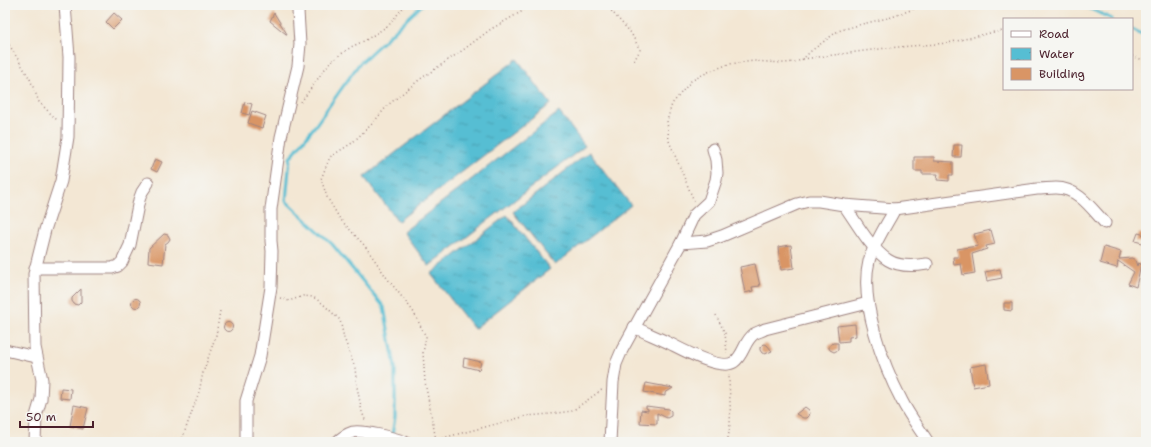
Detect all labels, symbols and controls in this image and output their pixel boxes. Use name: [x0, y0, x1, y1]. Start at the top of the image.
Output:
legend: [1003, 18, 1133, 90]
text: Road: [1039, 26, 1070, 42]
text: Water: [1039, 46, 1075, 62]
text: Building: [1039, 66, 1085, 82]
scale bar: [20, 403, 93, 429]
text: 50 m: [26, 409, 56, 425]

